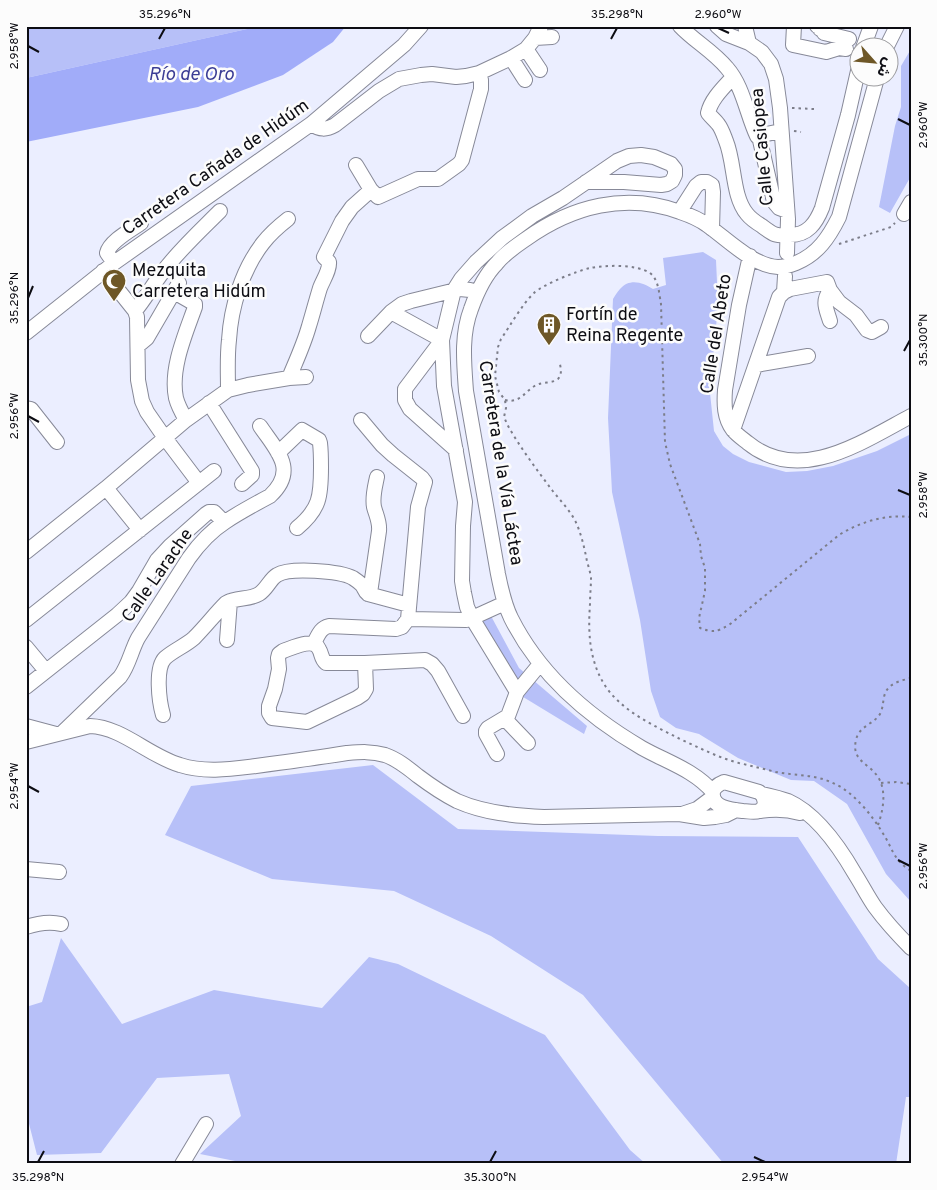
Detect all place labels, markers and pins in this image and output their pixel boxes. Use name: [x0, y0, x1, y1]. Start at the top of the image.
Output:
place label: Mezquita Carretera Hidúm: [132, 260, 266, 304]
mosque icon: Mezquita Carretera Hidúm: [101, 268, 127, 302]
place label: Fortín de Reina Regente: [566, 304, 683, 348]
building icon: Fortín de Reina Regente: [536, 312, 562, 346]

